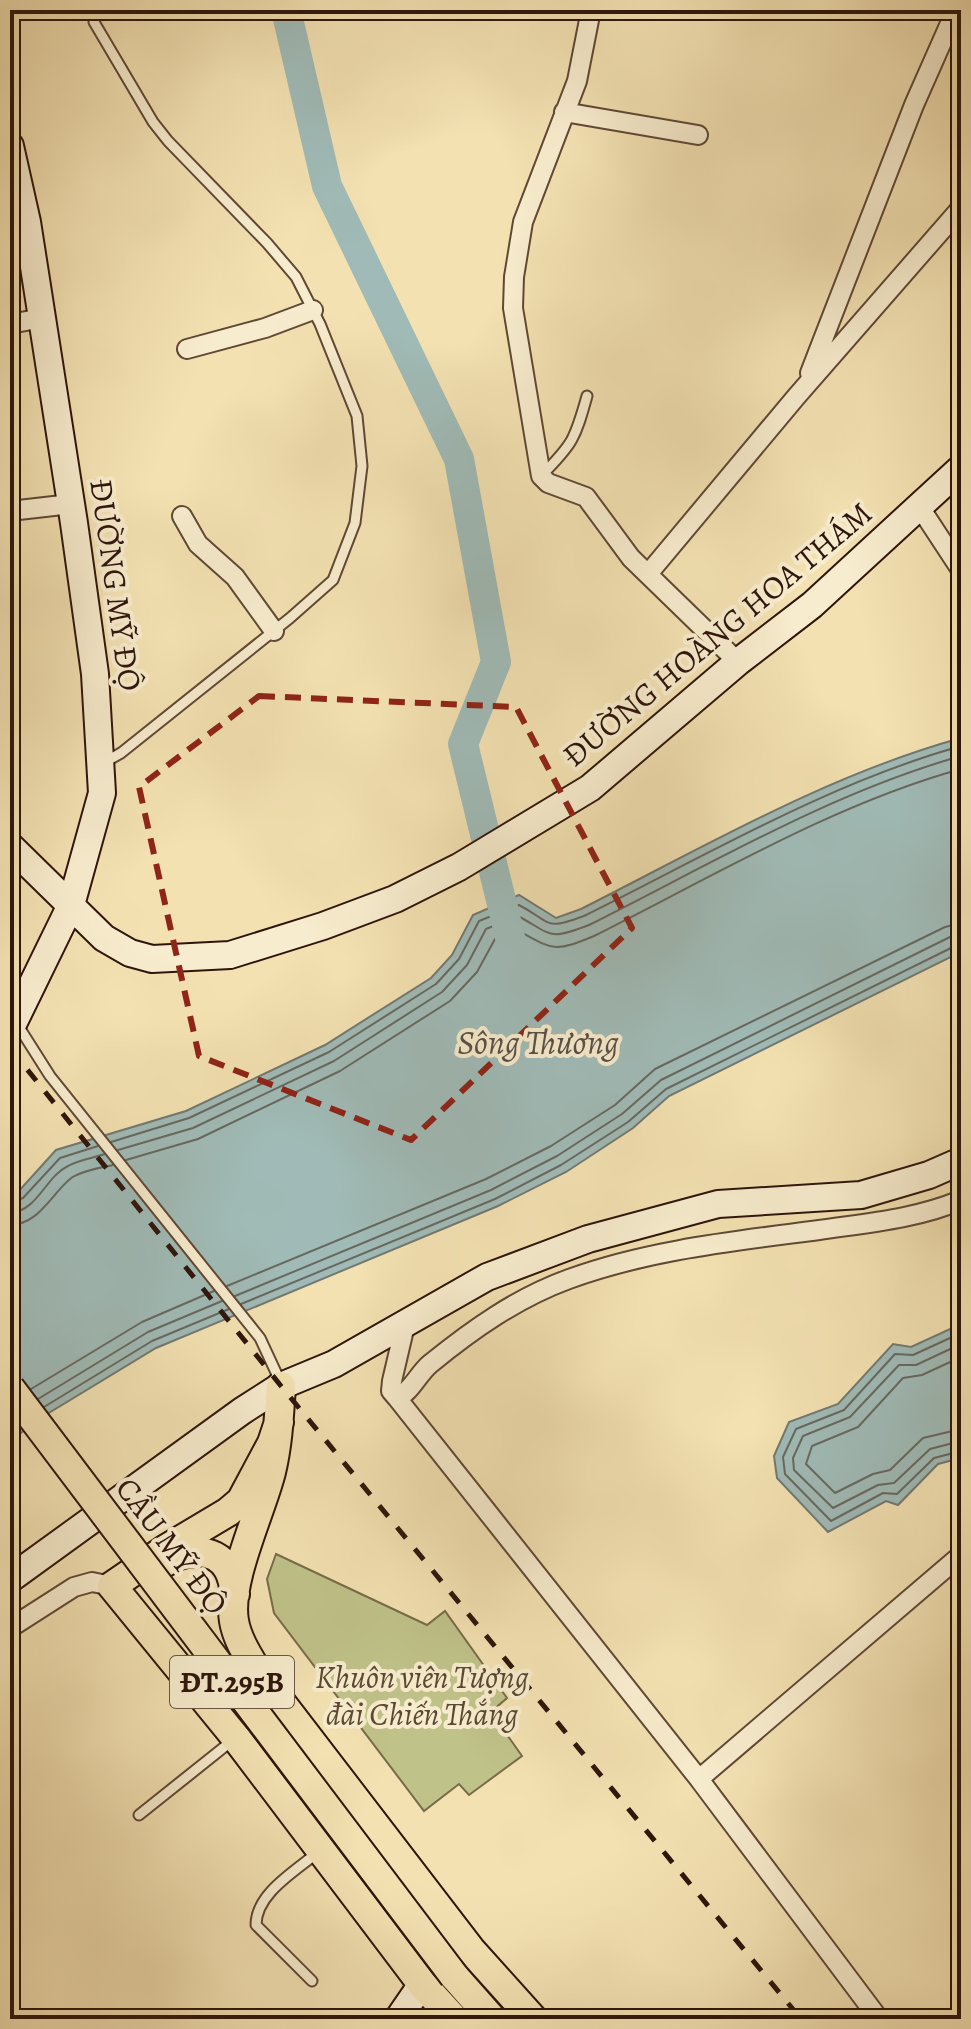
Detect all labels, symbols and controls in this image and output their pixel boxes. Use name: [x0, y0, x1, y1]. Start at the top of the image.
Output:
street label: ĐƯỜNG MỸ ĐỘ: [79, 476, 153, 694]
street label: ĐƯỜNG HOÀNG HOA THÁM: [553, 491, 881, 777]
water label: Sông Thương: [457, 1019, 619, 1066]
street label: CẦU MỸ ĐỘ: [106, 1468, 238, 1624]
park label: Khuôn viên Tượng đài Chiến Thắng: [315, 1655, 529, 1736]
road number: ĐT.295B: [170, 1656, 294, 1708]

